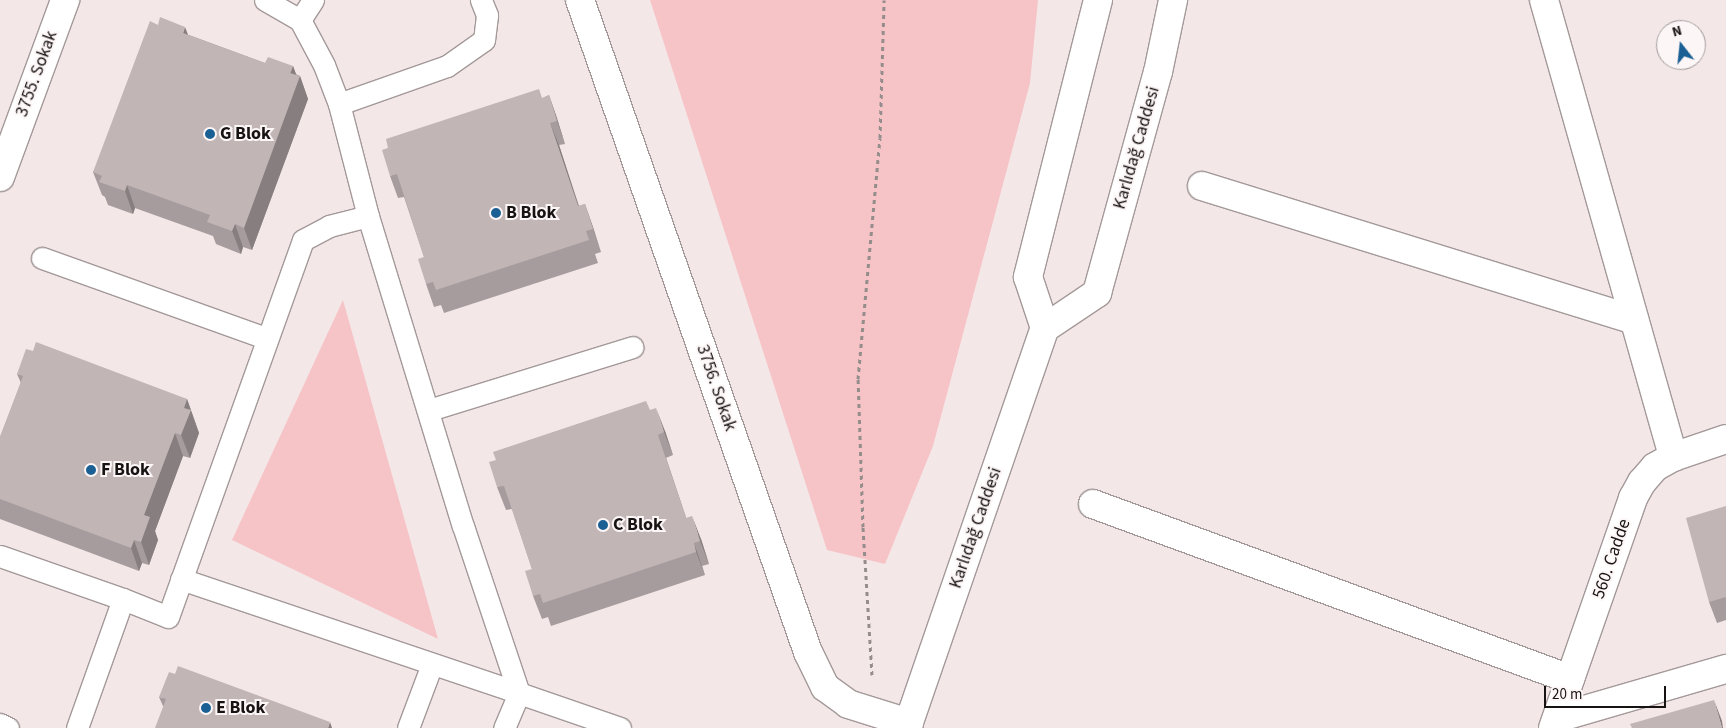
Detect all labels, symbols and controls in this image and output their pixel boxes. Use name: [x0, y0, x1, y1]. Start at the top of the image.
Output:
north arrow: [1656, 20, 1706, 70]
text: N: [1670, 21, 1684, 42]
street label: 3755. Sokak: [11, 28, 63, 120]
street label: Karlıdağ Caddesi: [1109, 84, 1165, 212]
place label: G Blok: [220, 123, 271, 145]
marker: G Blok: [204, 128, 216, 140]
place label: B Blok: [506, 202, 556, 224]
marker: B Blok: [490, 207, 502, 219]
street label: 3756. Sokak: [691, 342, 741, 434]
place label: F Blok: [101, 459, 150, 481]
marker: F Blok: [85, 464, 97, 476]
street label: Karlıdağ Caddesi: [945, 465, 1007, 591]
place label: C Blok: [613, 514, 663, 536]
street label: 560. Cadde: [1588, 516, 1636, 602]
marker: C Blok: [597, 519, 609, 531]
scale bar: [1546, 676, 1668, 708]
text: 20 m: [1552, 684, 1582, 705]
place label: E Blok: [216, 697, 265, 719]
marker: E Blok: [200, 702, 212, 714]

